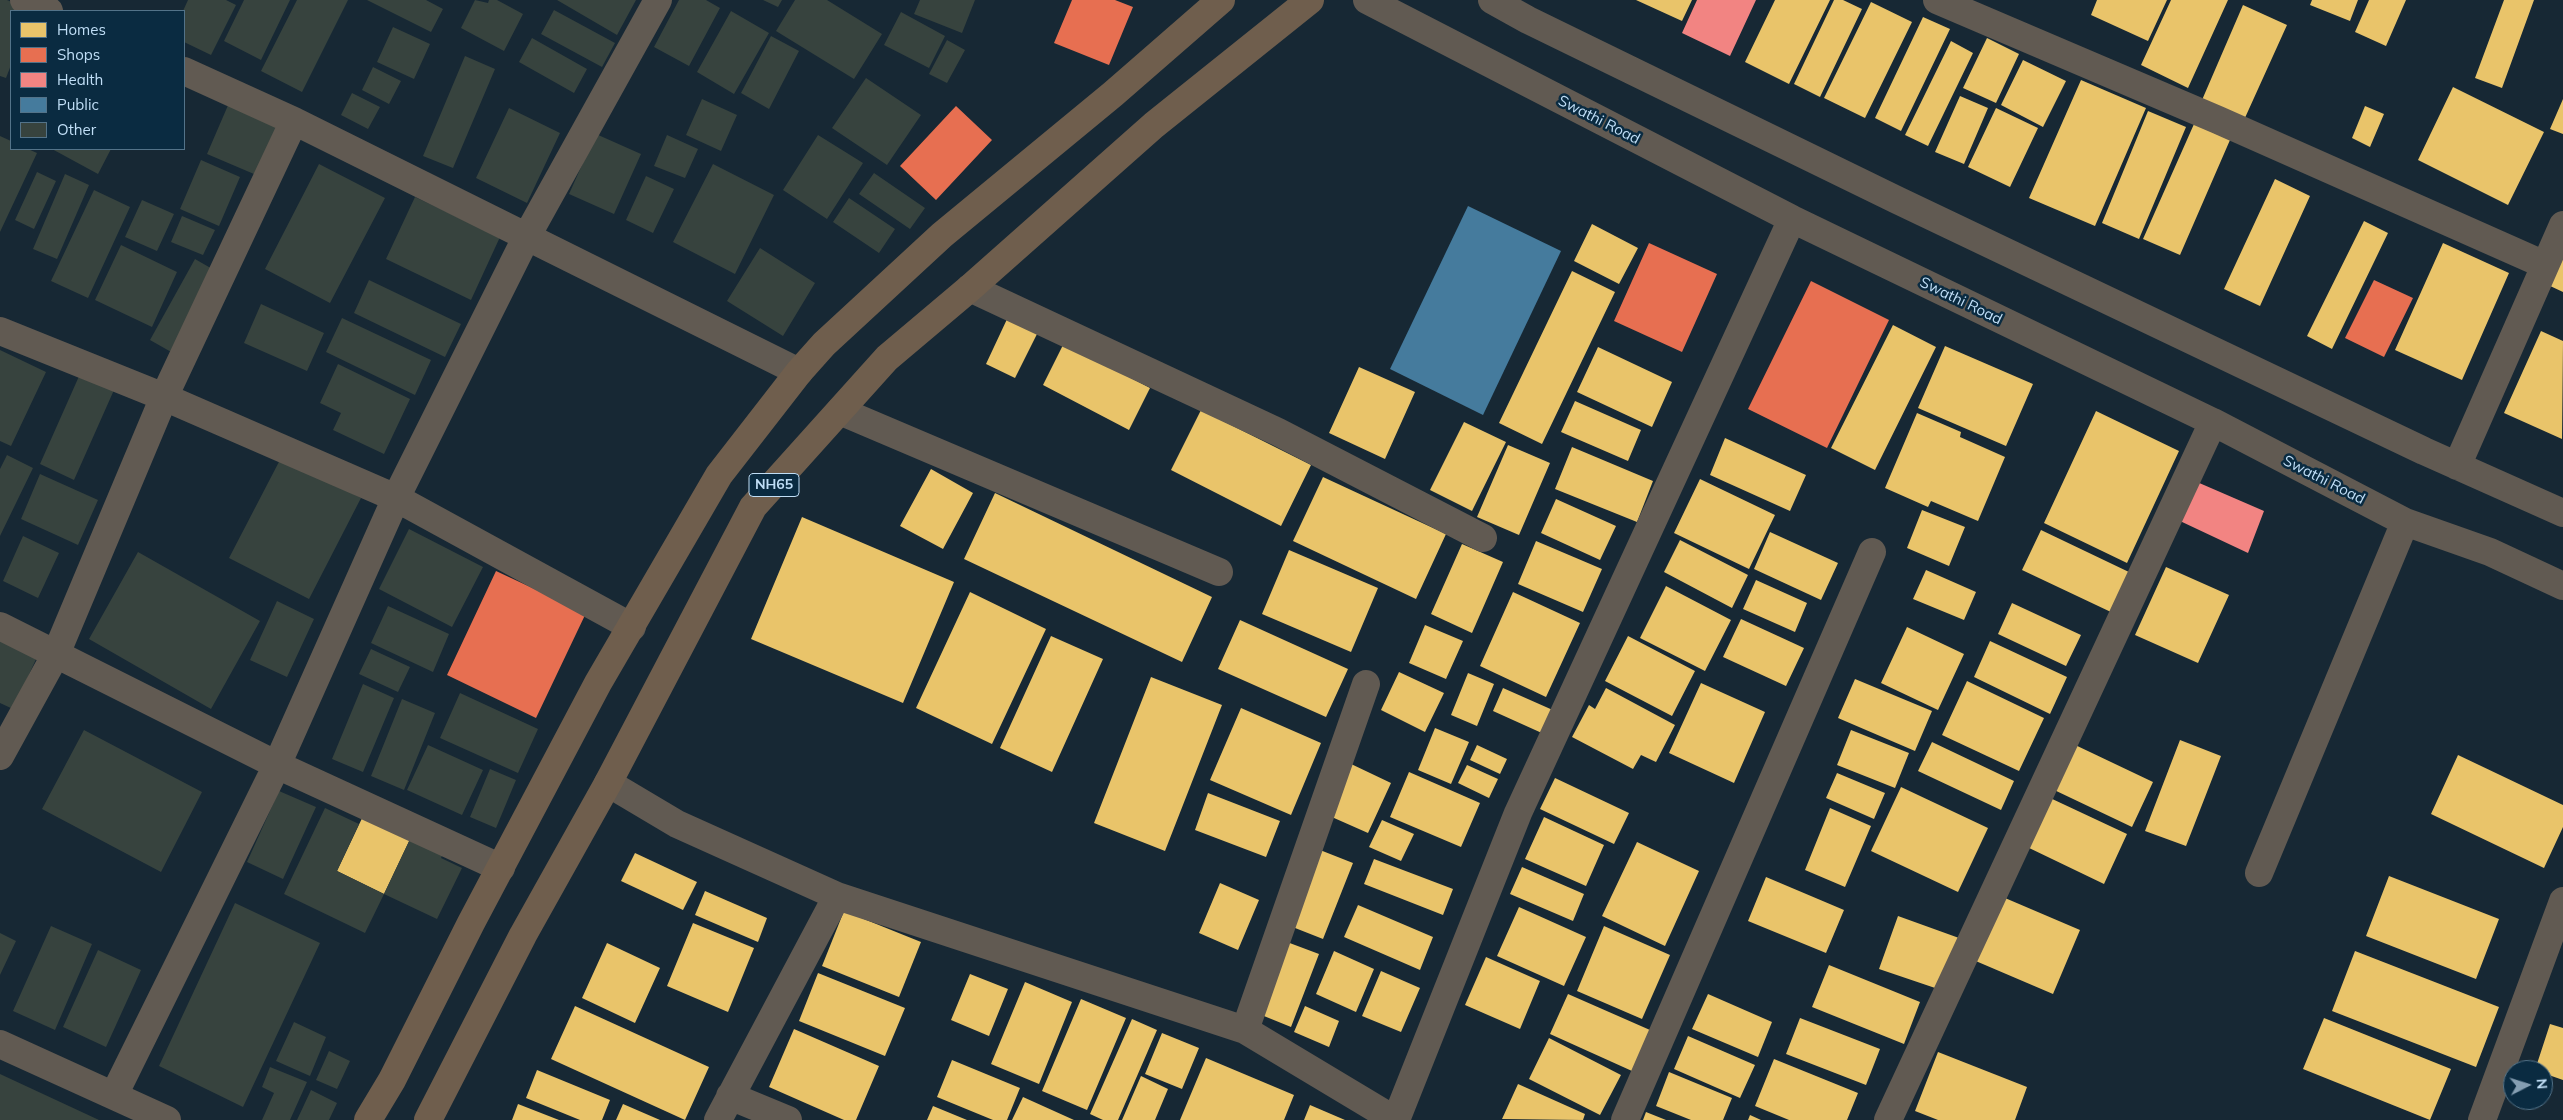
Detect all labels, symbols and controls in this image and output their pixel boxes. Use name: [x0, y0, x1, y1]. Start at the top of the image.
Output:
legend: [10, 10, 185, 150]
text: Homes: [57, 20, 106, 39]
text: Shops: [57, 45, 100, 64]
text: Health: [57, 70, 103, 89]
street label: Swathi Road: [1555, 92, 1643, 148]
text: Public: [57, 95, 99, 114]
text: Other: [57, 120, 96, 139]
street label: Swathi Road: [1917, 273, 2005, 329]
street label: Swathi Road: [2280, 452, 2368, 508]
road number: NH65: [749, 474, 799, 496]
north arrow: [2503, 1060, 2553, 1110]
text: N: [2533, 1078, 2551, 1090]

